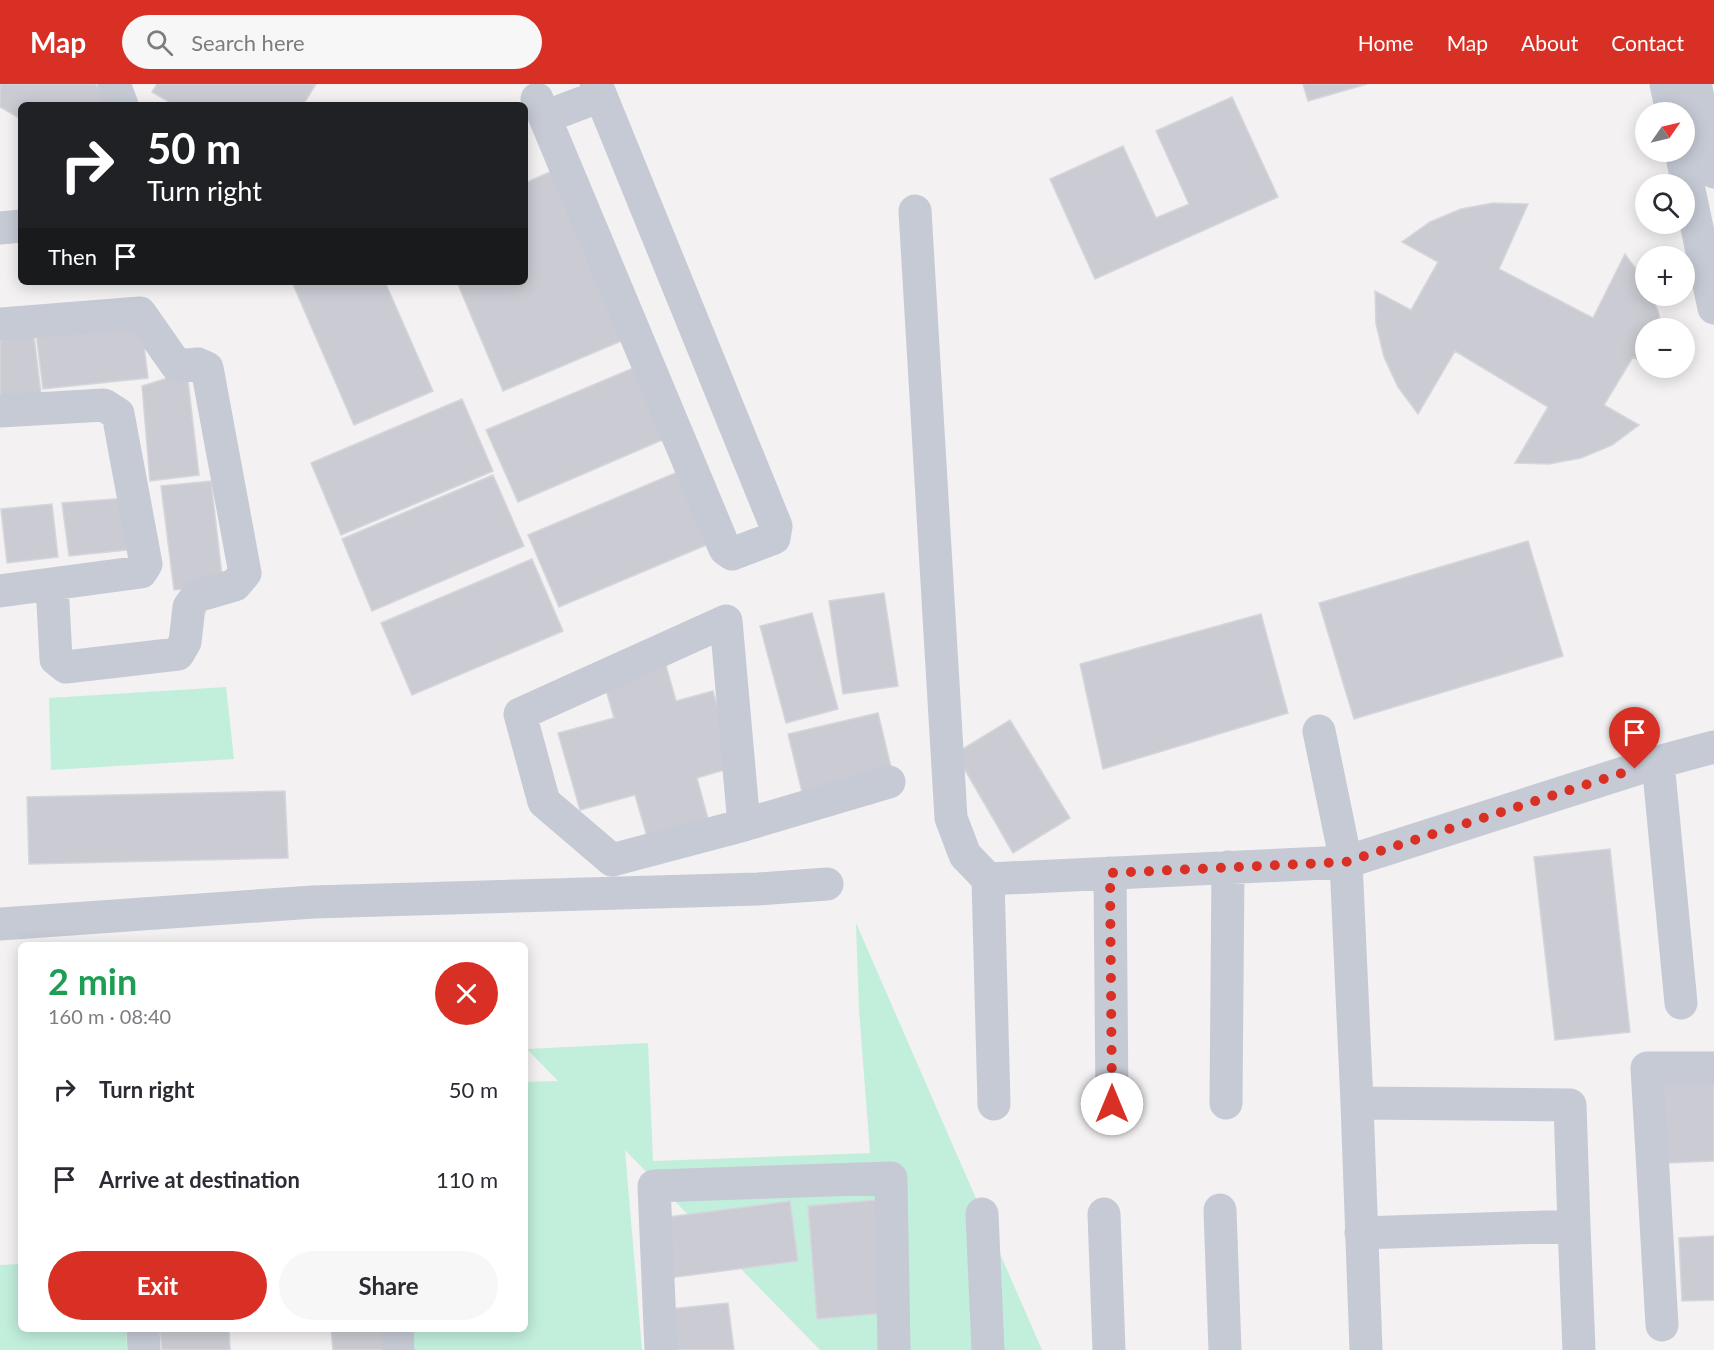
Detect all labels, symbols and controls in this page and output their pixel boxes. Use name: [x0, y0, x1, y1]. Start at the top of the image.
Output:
search box: [122, 15, 542, 69]
text: Map: [30, 25, 86, 59]
icon: search: [143, 26, 176, 59]
text: Search here: [191, 29, 305, 56]
text: Home: [1358, 30, 1414, 55]
text: Map: [1447, 30, 1488, 55]
text: About: [1521, 30, 1578, 55]
text: Contact: [1611, 30, 1684, 55]
north arrow: [1635, 102, 1695, 162]
map controls: [1635, 102, 1695, 378]
text: 50 m: [147, 123, 241, 173]
icon: right: [48, 126, 126, 204]
text: Turn right: [147, 174, 262, 207]
button: search: [1635, 174, 1695, 234]
icon: arrive: [109, 240, 142, 273]
text: Then: [48, 243, 97, 270]
button: +: [1635, 246, 1695, 306]
button: −: [1635, 318, 1695, 378]
pin: [1609, 707, 1660, 769]
icon: arrive: [1618, 716, 1651, 749]
text: 2 min: [48, 959, 137, 1003]
button: close: [435, 962, 498, 1025]
text: 160 m · 08:40: [48, 1004, 171, 1028]
position arrow: [1080, 1072, 1144, 1136]
icon: right: [48, 1073, 81, 1106]
text: Turn right: [99, 1076, 194, 1103]
text: 50 m: [449, 1076, 498, 1103]
icon: arrive: [48, 1163, 81, 1196]
text: Arrive at destination: [99, 1166, 300, 1193]
text: 110 m: [436, 1166, 498, 1193]
button: Exit: [48, 1251, 267, 1320]
button: Share: [279, 1251, 498, 1320]

